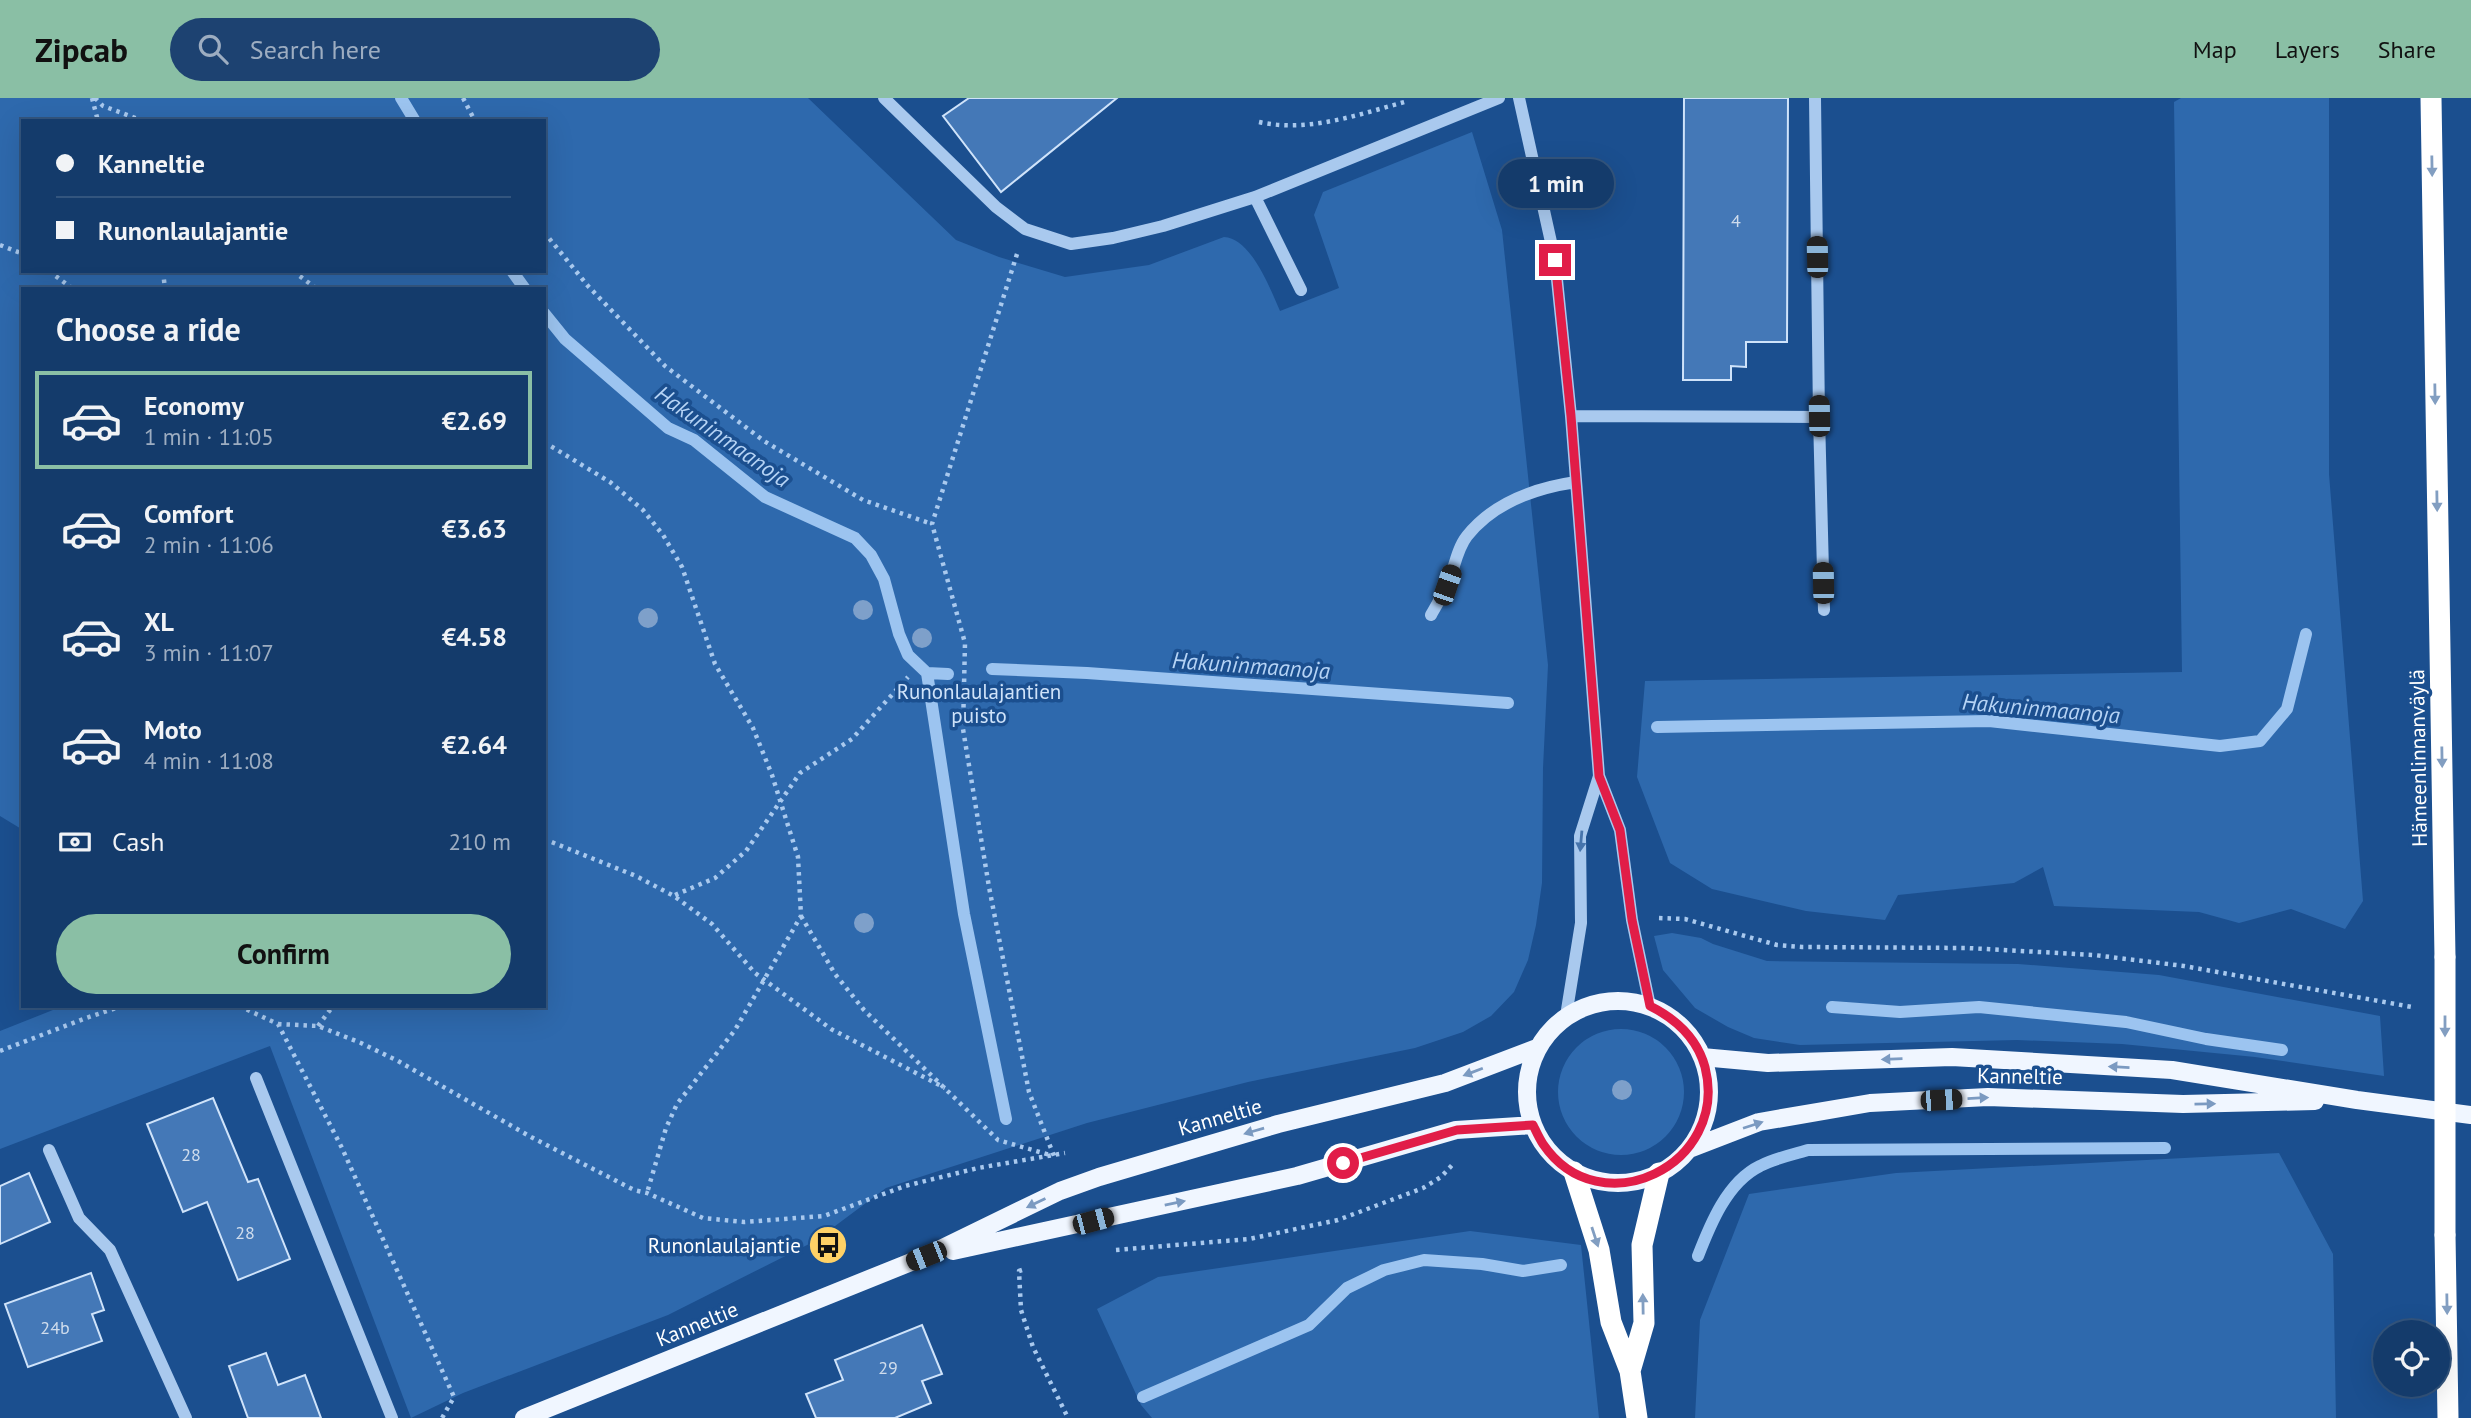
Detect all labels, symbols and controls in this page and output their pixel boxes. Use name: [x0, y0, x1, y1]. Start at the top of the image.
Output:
search box: [170, 18, 660, 81]
text: Zipcab: [35, 28, 128, 71]
icon: search: [194, 30, 232, 68]
text: Search here: [250, 33, 381, 66]
text: Map: [2193, 34, 2237, 65]
text: Layers: [2275, 34, 2340, 65]
text: Share: [2378, 34, 2436, 65]
text: Kanneltie: [98, 147, 205, 180]
one-way arrow: [2426, 155, 2438, 177]
callout: 1 min: [1497, 158, 1613, 208]
text: 1 min: [1528, 169, 1584, 198]
house number: 4: [1731, 209, 1741, 232]
text: Runonlaulajantie: [98, 214, 288, 247]
car: [1807, 236, 1828, 278]
route end: [1539, 244, 1571, 276]
text: Choose a ride: [56, 308, 241, 350]
water label: Hakuninmaanoja: [650, 379, 796, 493]
one-way arrow: [2430, 383, 2441, 405]
icon: car: [60, 389, 123, 452]
text: Economy: [144, 389, 244, 422]
car: [1809, 395, 1830, 437]
text: €2.69: [442, 404, 507, 437]
text: 1 min · 11:05: [144, 422, 274, 451]
one-way arrow: [2432, 490, 2443, 512]
icon: car: [60, 497, 123, 560]
text: Comfort: [144, 497, 234, 530]
text: €3.63: [442, 512, 507, 545]
text: 2 min · 11:06: [144, 530, 274, 559]
car: [1431, 562, 1464, 608]
car: [1813, 562, 1834, 604]
icon: car: [60, 605, 123, 668]
text: XL: [144, 605, 174, 638]
text: €4.58: [442, 620, 507, 653]
text: 3 min · 11:07: [144, 638, 274, 667]
water label: Hakuninmaanoja: [1171, 645, 1331, 685]
street label: Hämeenlinnanväylä: [2403, 669, 2433, 847]
park label: Runonlaulajantien puisto: [897, 678, 1061, 729]
water label: Hakuninmaanoja: [1961, 687, 2121, 729]
icon: car: [60, 713, 123, 776]
text: Moto: [144, 713, 202, 746]
text: €2.64: [442, 728, 507, 761]
text: 4 min · 11:08: [144, 746, 274, 775]
one-way arrow: [2436, 746, 2448, 768]
icon: cash: [56, 823, 94, 861]
text: Cash: [112, 825, 164, 858]
text: 210 m: [449, 827, 511, 856]
one-way arrow: [1575, 831, 1586, 853]
button: Confirm: [56, 914, 511, 994]
one-way arrow: [2439, 1015, 2451, 1037]
one-way arrow: [1881, 1053, 1903, 1064]
one-way arrow: [2108, 1061, 2130, 1072]
street label: Kanneltie: [1977, 1062, 2063, 1090]
one-way arrow: [1463, 1067, 1484, 1078]
car: [1920, 1088, 1963, 1112]
street label: Kanneltie: [1175, 1092, 1265, 1142]
one-way arrow: [1967, 1092, 1989, 1103]
one-way arrow: [2195, 1098, 2217, 1110]
one-way arrow: [1743, 1119, 1764, 1130]
one-way arrow: [1243, 1127, 1264, 1137]
house number: 28: [181, 1143, 201, 1166]
route start: [1327, 1147, 1359, 1179]
one-way arrow: [1026, 1197, 1046, 1209]
one-way arrow: [1164, 1197, 1186, 1208]
car: [1070, 1205, 1117, 1237]
house number: 28: [235, 1221, 255, 1244]
bus stop icon: Runonlaulajantie: [807, 1224, 849, 1266]
one-way arrow: [1590, 1227, 1601, 1248]
place label: Runonlaulajantie: [648, 1232, 801, 1259]
car: [903, 1238, 950, 1274]
one-way arrow: [1638, 1293, 1649, 1315]
one-way arrow: [2441, 1293, 2452, 1315]
street label: Kanneltie: [652, 1295, 742, 1353]
house number: 24b: [40, 1316, 70, 1339]
map controls: [2373, 1320, 2450, 1397]
button: locate: [2373, 1320, 2450, 1397]
house number: 29: [878, 1356, 898, 1379]

